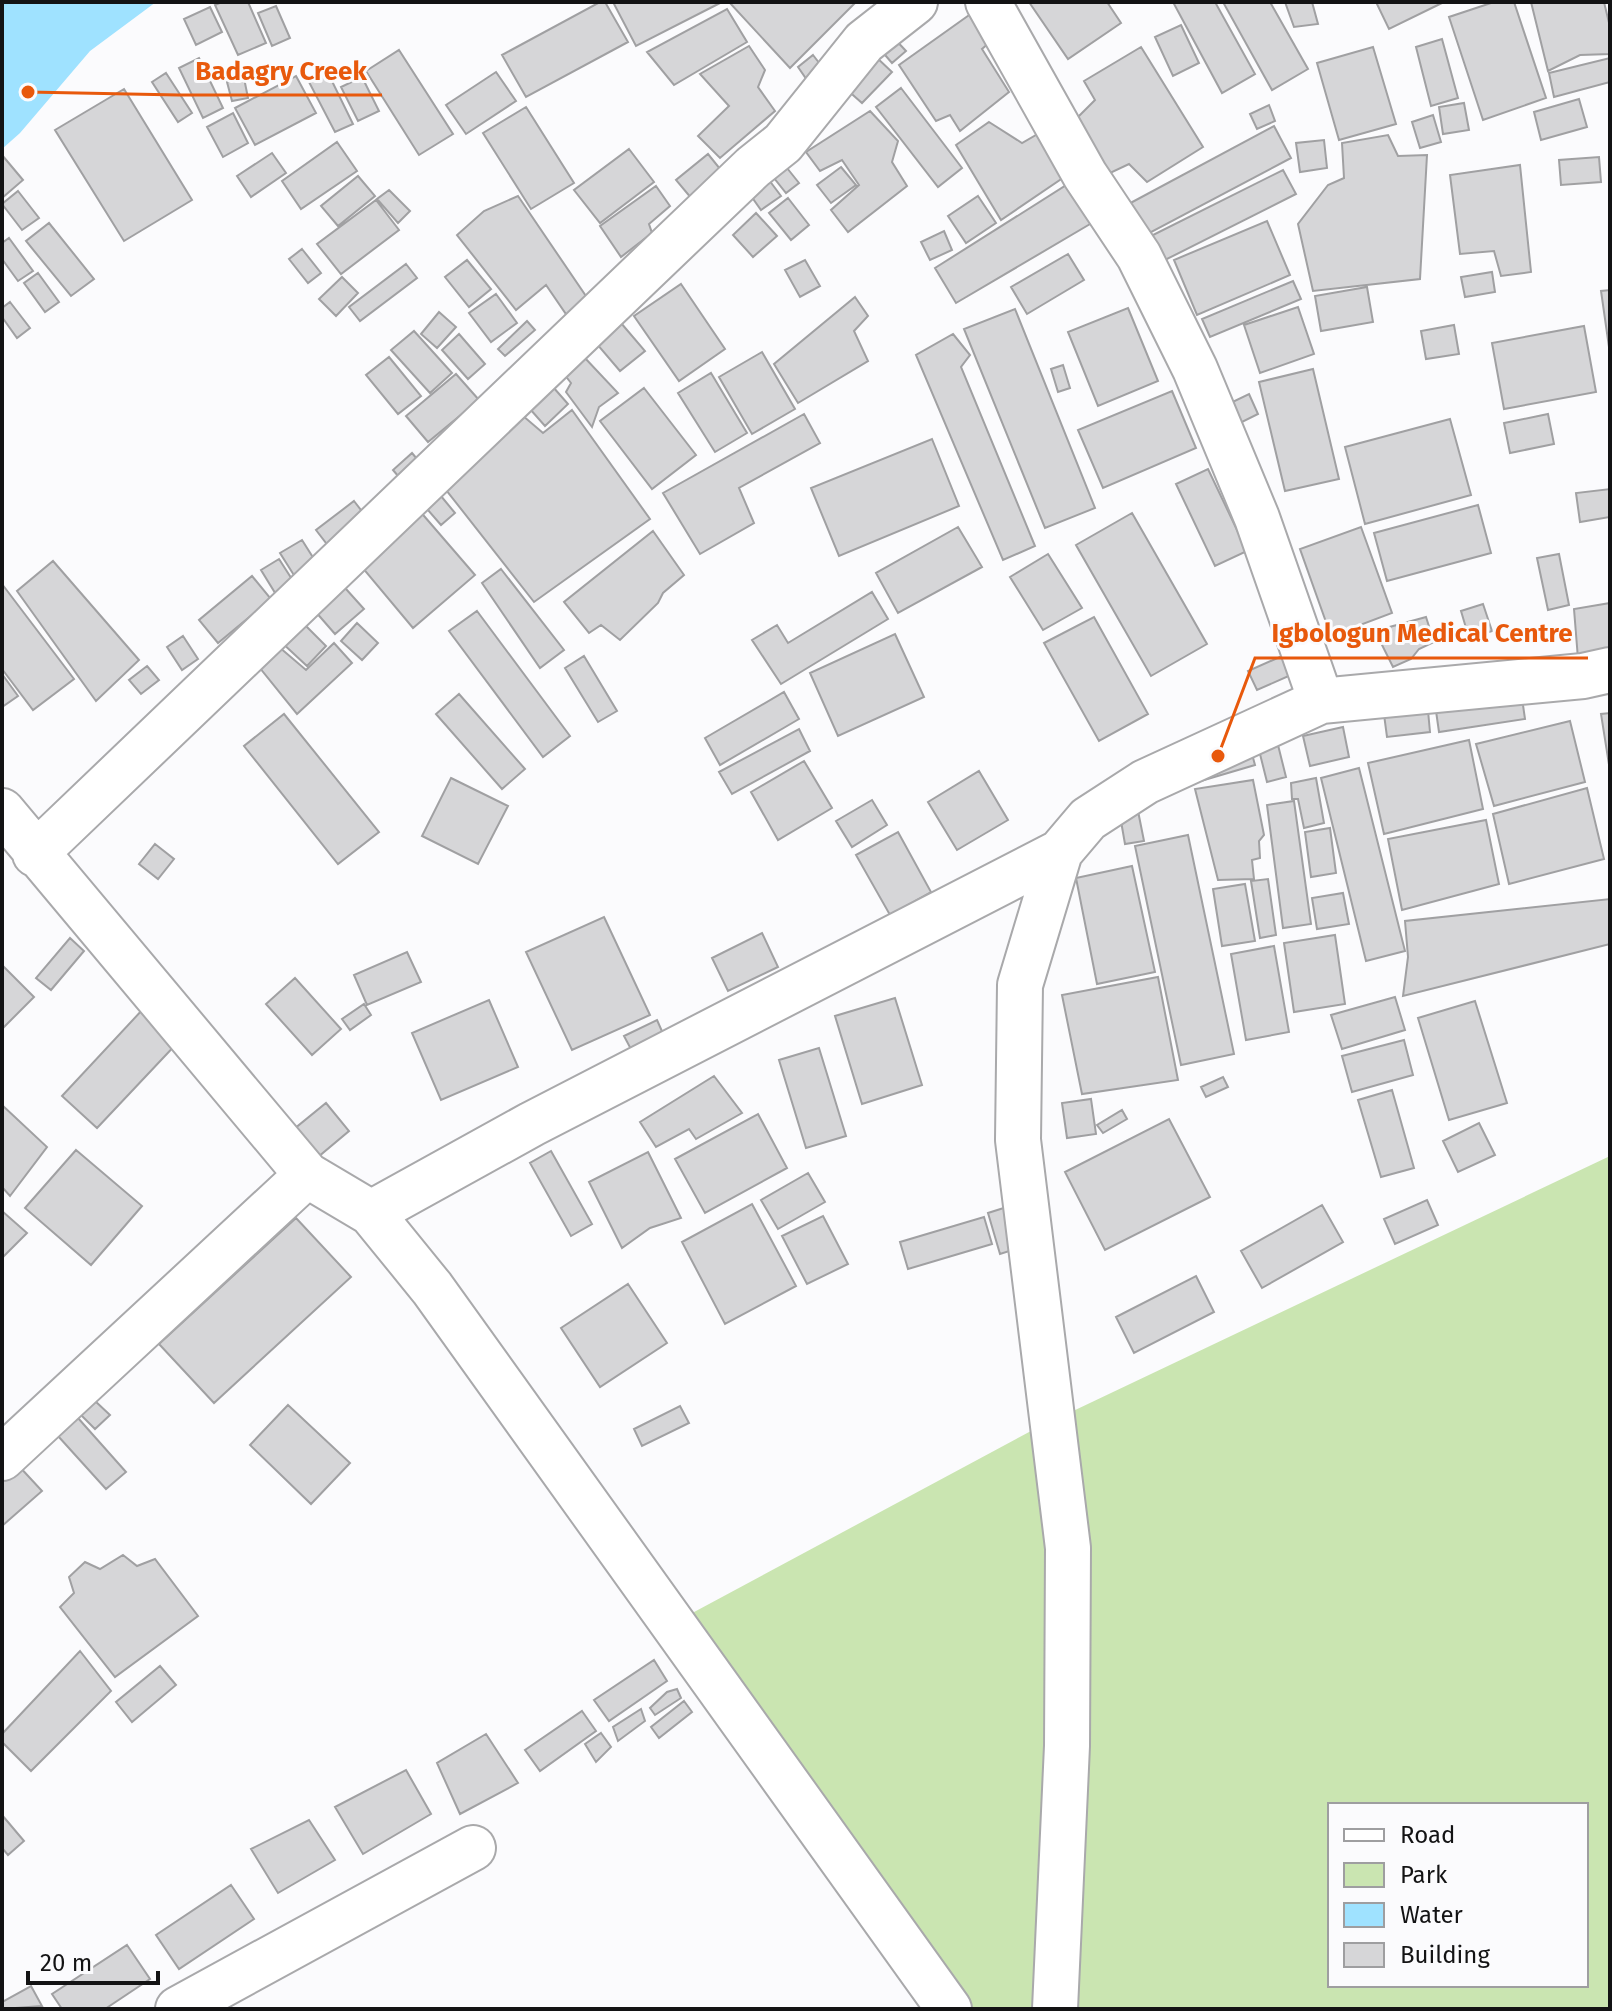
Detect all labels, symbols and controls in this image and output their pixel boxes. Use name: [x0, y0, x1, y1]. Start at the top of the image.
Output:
callout: Badagry Creek: [179, 45, 382, 95]
text: Badagry Creek: [195, 56, 367, 87]
callout: Igbologun Medical Centre: [1255, 608, 1588, 658]
text: Igbologun Medical Centre: [1271, 618, 1573, 649]
legend: [1328, 1803, 1588, 1987]
text: Road: [1400, 1821, 1455, 1849]
text: Park: [1400, 1861, 1448, 1889]
text: Water: [1400, 1901, 1464, 1929]
scale bar: [28, 1935, 158, 1985]
text: Building: [1400, 1941, 1490, 1969]
text: 20 m: [40, 1949, 92, 1977]

